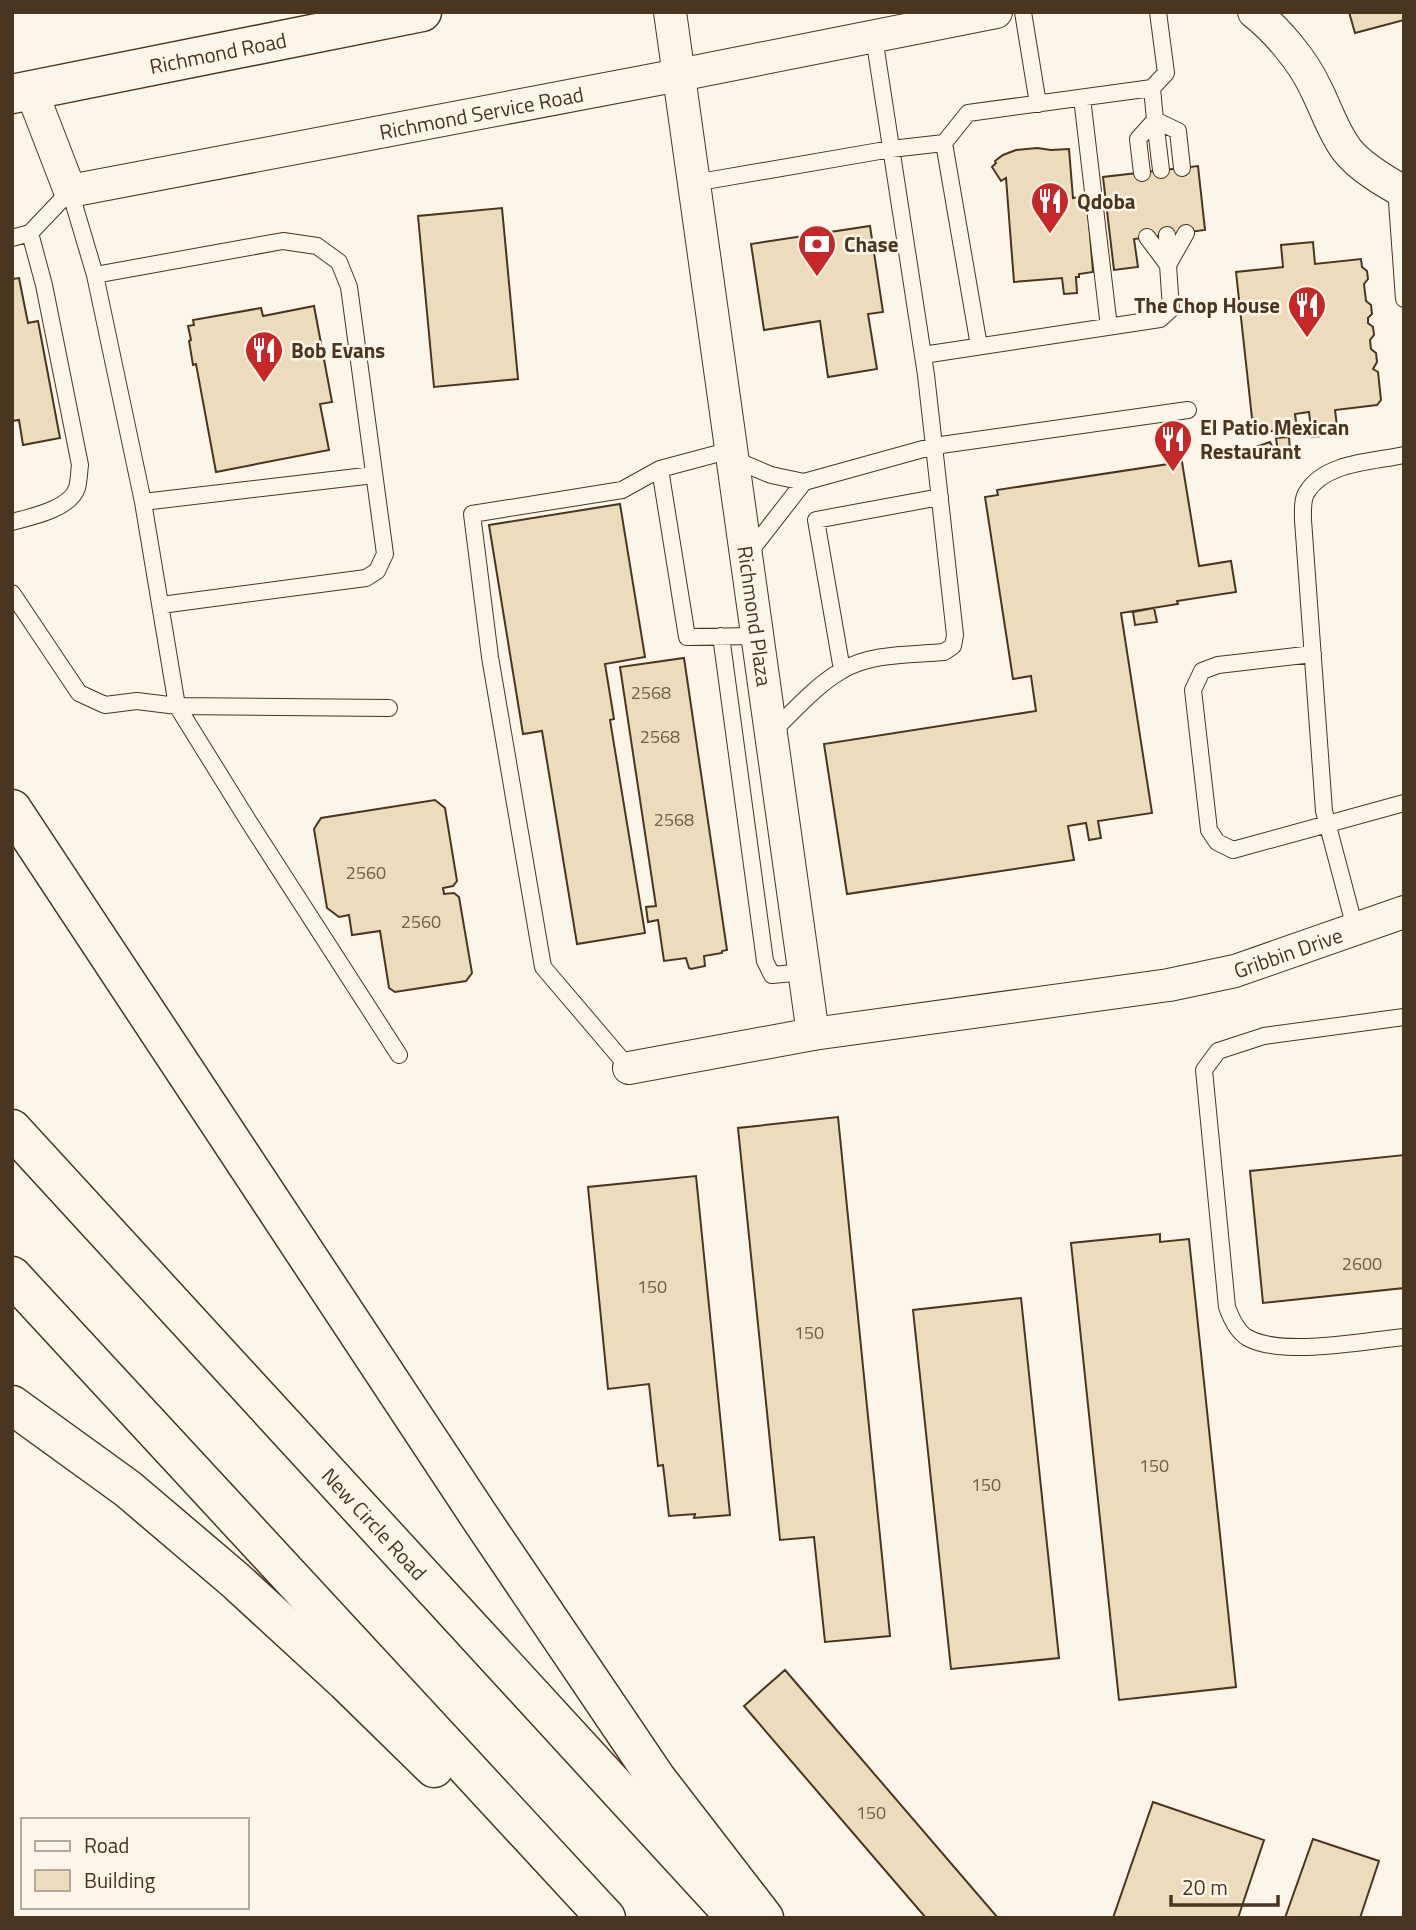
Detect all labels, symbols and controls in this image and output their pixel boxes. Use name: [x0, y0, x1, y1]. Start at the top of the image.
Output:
street label: Richmond Road: [147, 23, 289, 82]
street label: Richmond Service Road: [376, 78, 586, 148]
restaurant icon: Qdoba: [1029, 180, 1071, 235]
place label: Qdoba: [1077, 185, 1136, 217]
bank icon: Chase: [796, 223, 838, 278]
place label: Chase: [844, 228, 898, 260]
restaurant icon: The Chop House: [1286, 284, 1328, 339]
place label: The Chop House: [1134, 289, 1280, 321]
restaurant icon: Bob Evans: [243, 329, 285, 384]
place label: Bob Evans: [291, 334, 385, 366]
place label: El Patio Mexican Restaurant: [1200, 411, 1349, 467]
restaurant icon: El Patio Mexican Restaurant: [1152, 418, 1194, 473]
street label: Richmond Plaza: [729, 544, 781, 689]
house number: 2568: [631, 679, 671, 706]
house number: 2568: [640, 723, 680, 750]
house number: 2568: [654, 806, 694, 833]
house number: 2560: [346, 859, 386, 886]
house number: 2560: [401, 908, 441, 935]
street label: Gribbin Drive: [1229, 919, 1347, 986]
house number: 2600: [1342, 1250, 1382, 1277]
house number: 150: [637, 1273, 667, 1300]
house number: 150: [794, 1319, 824, 1346]
house number: 150: [1139, 1452, 1169, 1479]
street label: New Circle Road: [314, 1460, 435, 1587]
house number: 150: [971, 1471, 1001, 1498]
house number: 150: [856, 1799, 886, 1826]
legend: [21, 1818, 248, 1909]
text: Road: [84, 1829, 129, 1861]
text: Building: [84, 1864, 156, 1896]
scale bar: [1171, 1864, 1278, 1908]
text: 20 m: [1182, 1871, 1228, 1903]

